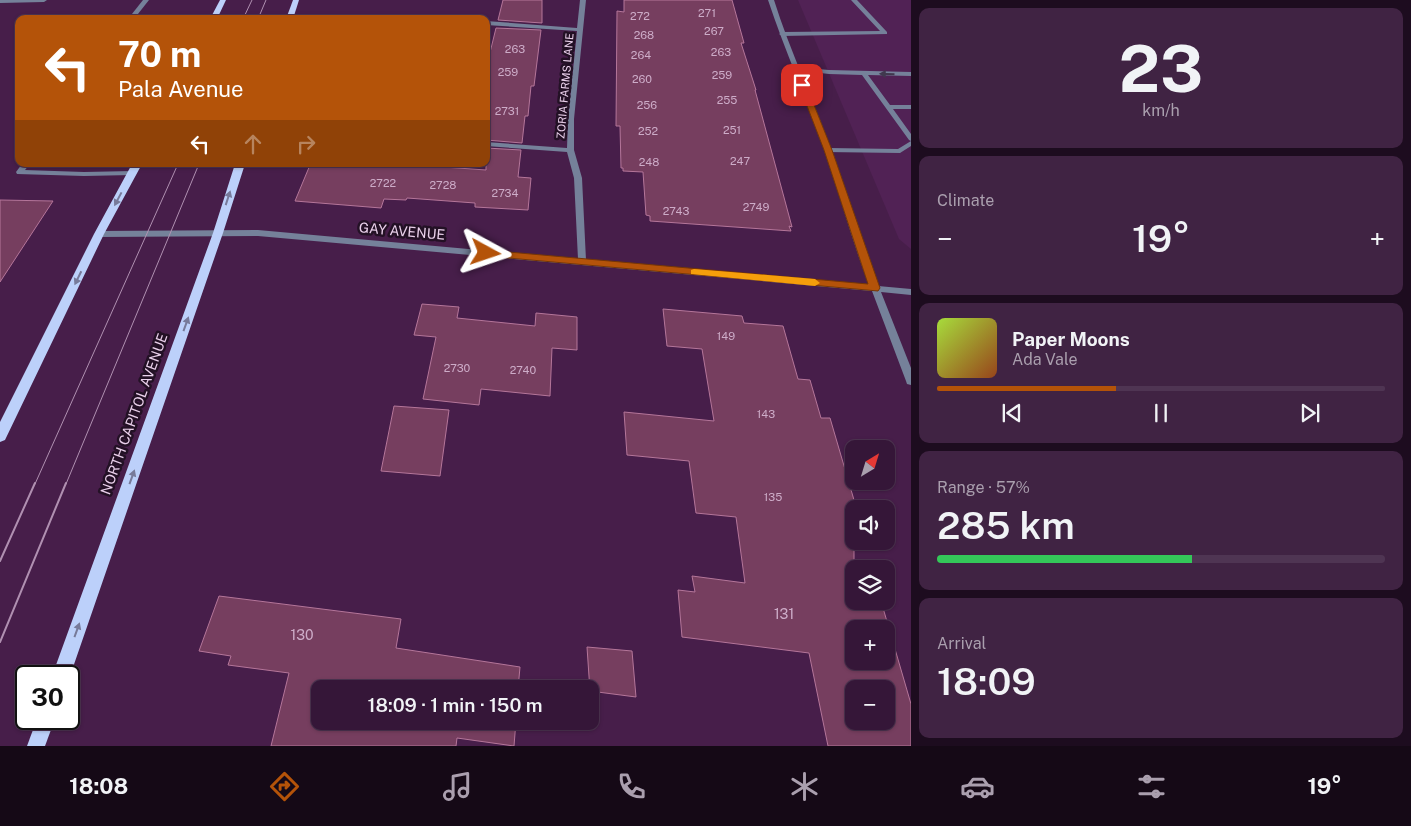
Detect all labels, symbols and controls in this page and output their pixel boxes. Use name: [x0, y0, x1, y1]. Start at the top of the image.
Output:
house number: 271: [698, 7, 716, 19]
house number: 272: [630, 10, 650, 22]
house number: 267: [704, 25, 724, 37]
house number: 268: [634, 29, 654, 41]
text: 23: [1119, 30, 1203, 107]
street label: ZORIA FARMS LANE: [554, 32, 576, 140]
text: 70 m: [118, 34, 201, 75]
icon: left: [35, 35, 100, 100]
house number: 263: [505, 43, 525, 55]
house number: 263: [711, 46, 731, 58]
house number: 264: [631, 49, 651, 61]
pin: [781, 64, 823, 106]
house number: 259: [498, 66, 518, 78]
house number: 259: [712, 69, 732, 81]
one-way arrow: [879, 70, 895, 78]
icon: arrive: [788, 71, 816, 99]
house number: 260: [632, 73, 652, 85]
text: Pala Avenue: [118, 76, 244, 102]
house number: 255: [717, 94, 737, 106]
house number: 256: [637, 99, 657, 111]
text: km/h: [1142, 101, 1180, 120]
house number: 2731: [495, 105, 519, 117]
house number: 251: [723, 124, 741, 136]
house number: 252: [638, 125, 659, 137]
icon: left: [186, 130, 214, 158]
icon: ahead: [239, 130, 267, 158]
icon: right: [292, 130, 320, 158]
house number: 247: [730, 155, 750, 167]
house number: 248: [639, 156, 659, 168]
house number: 2722: [370, 177, 397, 189]
house number: 2728: [430, 179, 456, 191]
house number: 2734: [492, 187, 518, 199]
one-way arrow: [224, 190, 232, 205]
text: Climate: [937, 191, 994, 210]
one-way arrow: [114, 192, 122, 206]
house number: 2749: [743, 201, 769, 213]
house number: 2743: [663, 205, 689, 217]
text: 19°: [1132, 216, 1190, 261]
street label: GAY AVENUE: [358, 219, 446, 243]
text: −: [937, 222, 953, 255]
text: +: [1369, 222, 1385, 255]
position arrow: [459, 226, 511, 278]
one-way arrow: [74, 271, 82, 285]
one-way arrow: [182, 316, 190, 331]
text: Paper Moons: [1012, 328, 1130, 350]
house number: 149: [717, 330, 735, 342]
street label: NORTH CAPITOL AVENUE: [97, 331, 171, 497]
text: Ada Vale: [1012, 350, 1077, 369]
house number: 2730: [444, 362, 471, 374]
house number: 2740: [510, 364, 537, 376]
icon: previous: [998, 399, 1026, 427]
icon: pause: [1147, 399, 1175, 427]
icon: next: [1296, 399, 1324, 427]
house number: 143: [757, 408, 775, 420]
north arrow: [845, 440, 895, 490]
map controls: [845, 440, 895, 730]
one-way arrow: [128, 469, 136, 484]
text: Range · 57%: [937, 478, 1030, 497]
house number: 135: [764, 491, 782, 503]
button: sound: [845, 500, 895, 550]
text: 285 km: [937, 503, 1075, 548]
button: layers: [845, 560, 895, 610]
house number: 131: [774, 606, 794, 622]
button: +: [845, 620, 895, 670]
one-way arrow: [74, 623, 81, 638]
house number: 130: [291, 627, 314, 643]
text: Arrival: [937, 634, 986, 653]
text: 18:09: [937, 659, 1036, 704]
speed limit sign: 30: [15, 665, 80, 730]
button: −: [845, 680, 895, 730]
text: 18:09 · 1 min · 150 m: [367, 694, 543, 716]
icon: directions: [267, 769, 302, 804]
icon: music: [440, 769, 475, 804]
icon: phone: [614, 769, 649, 804]
icon: climate: [787, 769, 822, 804]
icon: car: [960, 769, 995, 804]
icon: filters: [1134, 769, 1169, 804]
text: 18:08: [69, 773, 128, 799]
text: 19°: [1307, 773, 1342, 799]

